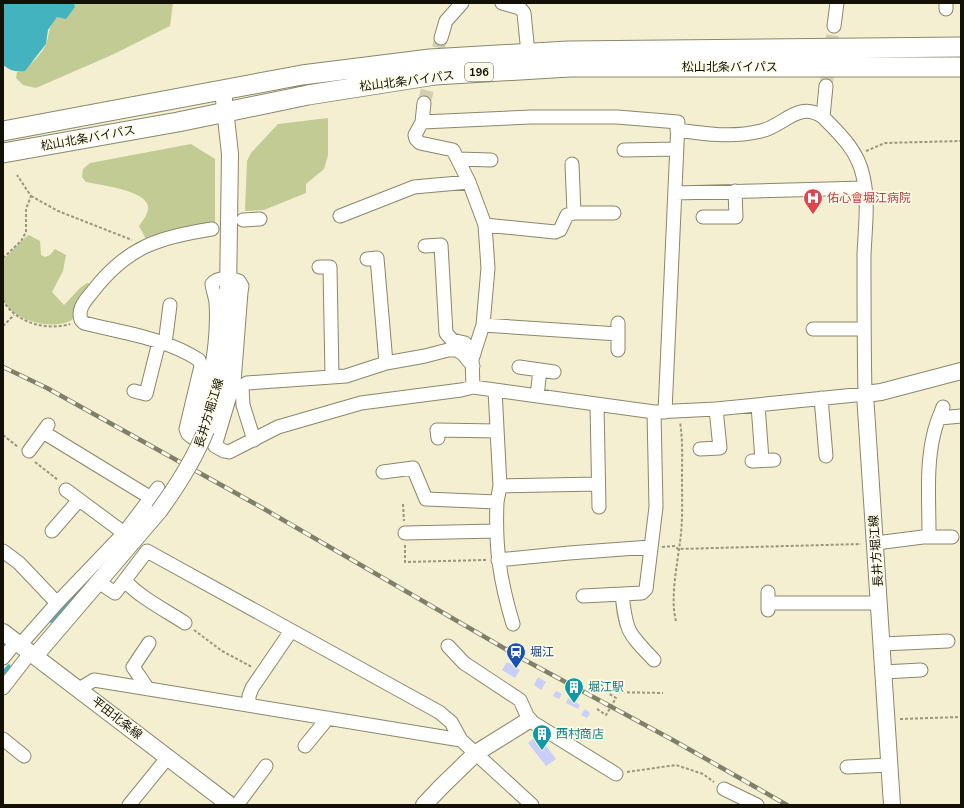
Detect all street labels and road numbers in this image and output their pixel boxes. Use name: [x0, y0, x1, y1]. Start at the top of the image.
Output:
street label: 松山北条バイパス: [682, 59, 778, 75]
road number: 196: [465, 63, 493, 81]
street label: 松山北条バイパス: [358, 67, 456, 95]
street label: 松山北条バイパス: [39, 122, 137, 154]
street label: 長井方堀江線: [191, 376, 227, 450]
street label: 長井方堀江線: [866, 515, 886, 587]
street label: 平田北条線: [88, 693, 146, 743]

